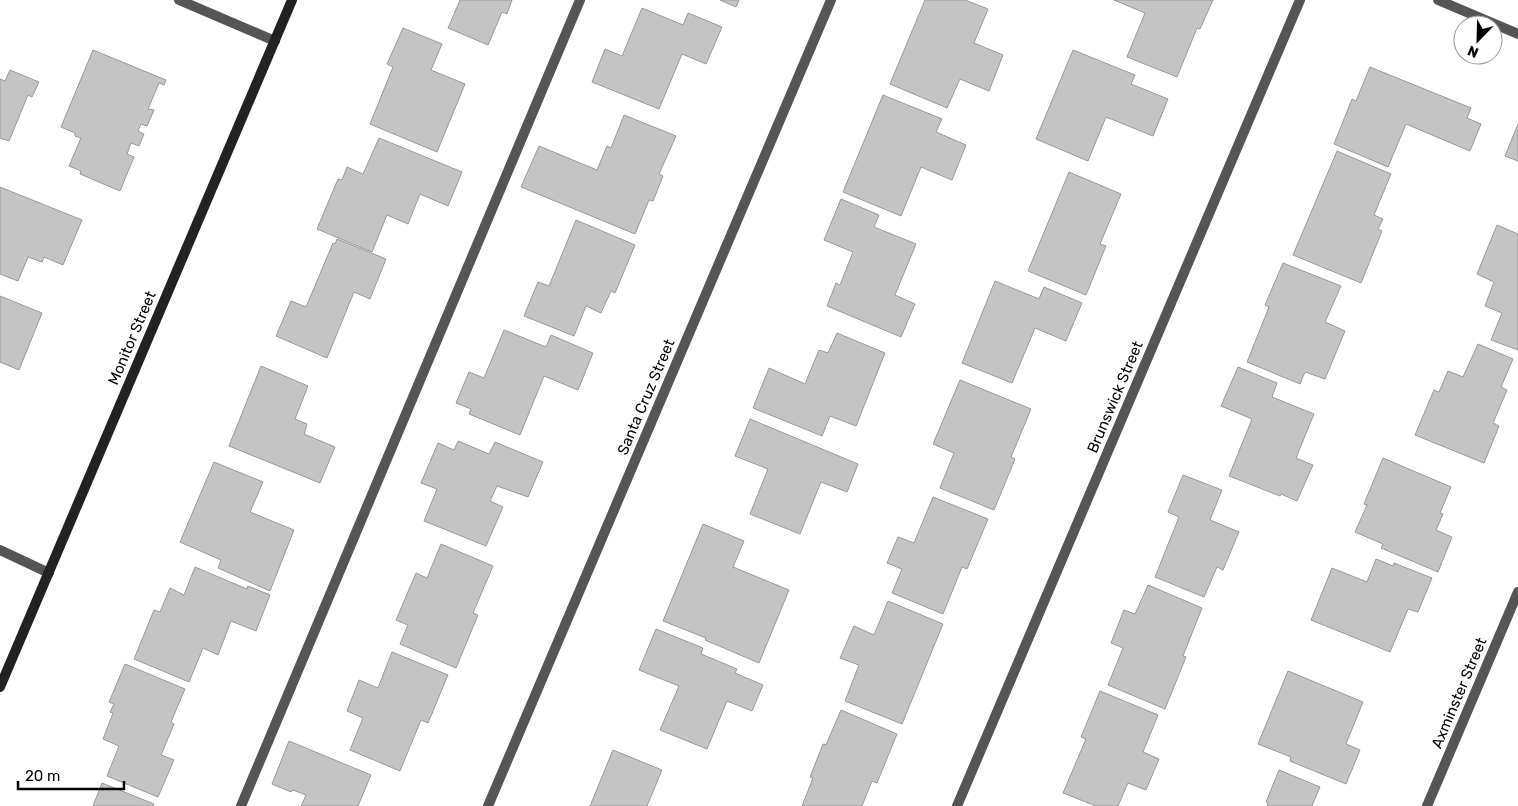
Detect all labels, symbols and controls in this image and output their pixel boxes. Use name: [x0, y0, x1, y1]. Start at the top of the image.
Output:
north arrow: [1453, 15, 1503, 65]
text: N: [1465, 42, 1481, 61]
street label: Monitor Street: [104, 288, 160, 388]
street label: Santa Cruz Street: [614, 336, 679, 458]
street label: Brunswick Street: [1083, 338, 1147, 456]
street label: Axminster Street: [1428, 635, 1490, 751]
scale bar: [18, 758, 124, 790]
text: 20 m: [25, 767, 60, 785]

